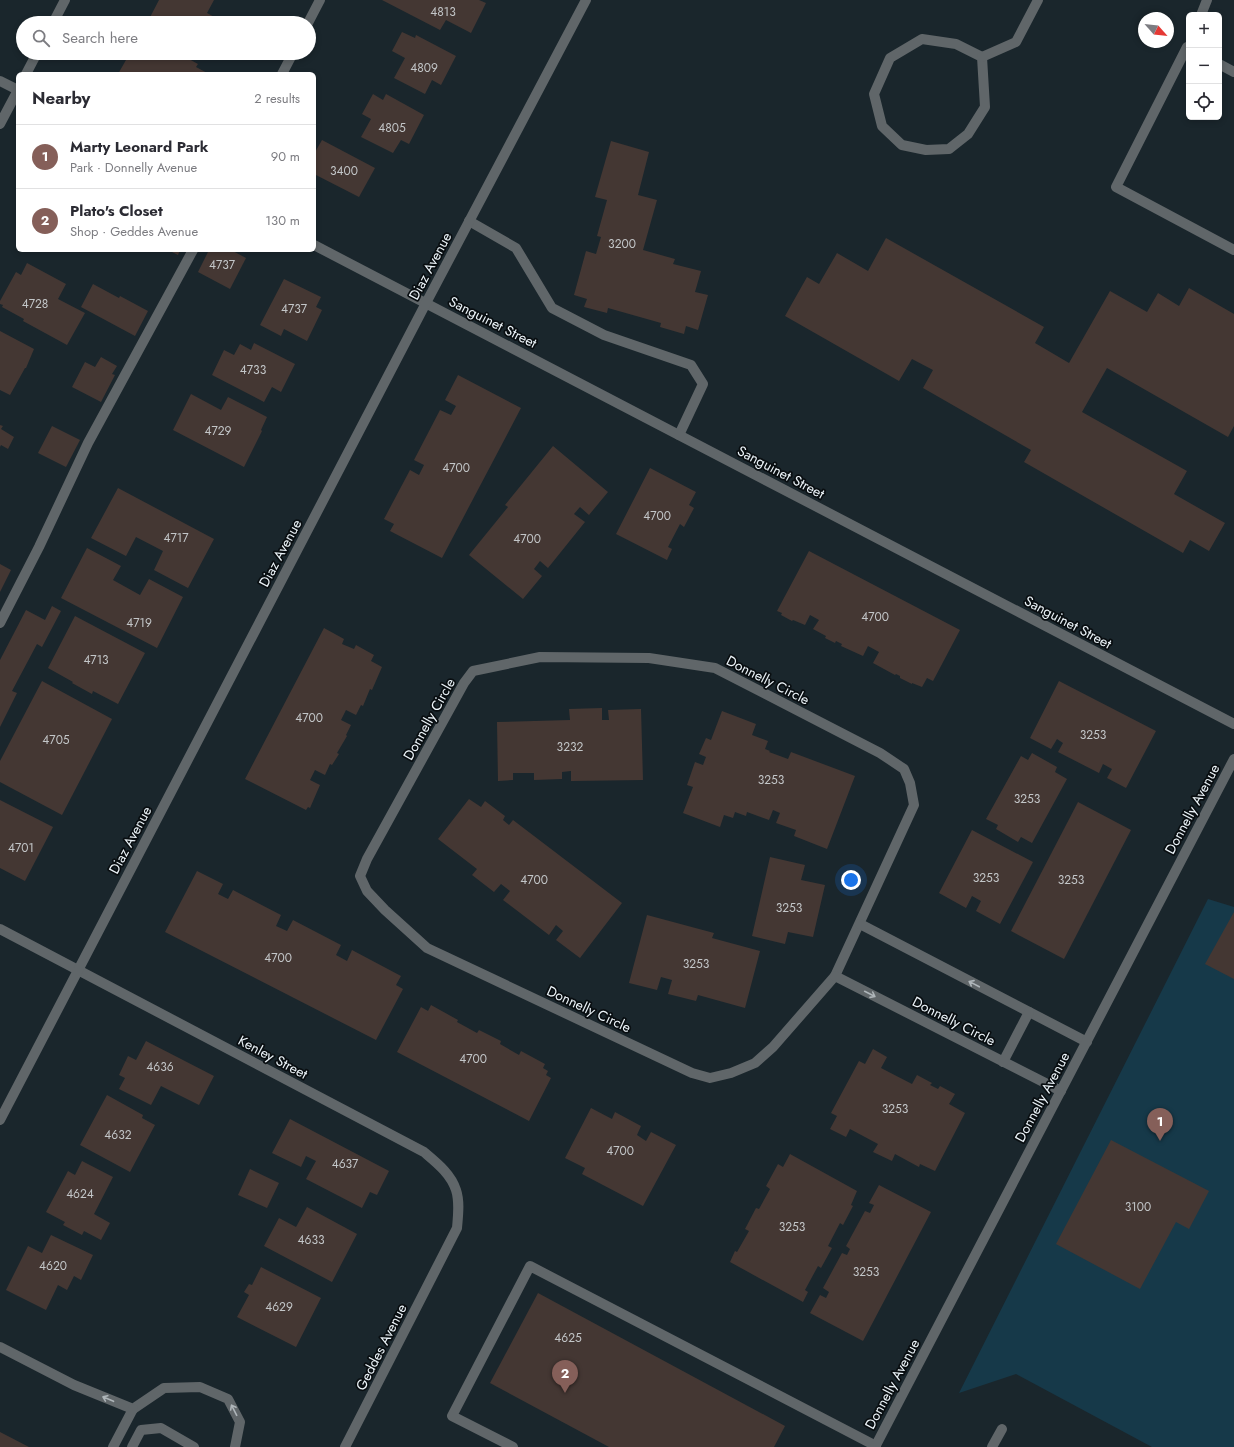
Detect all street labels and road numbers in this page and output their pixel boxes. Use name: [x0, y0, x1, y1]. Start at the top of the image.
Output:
street label: Diaz Avenue: [404, 229, 456, 303]
street label: Sanguinet Street: [446, 291, 541, 353]
street label: Sanguinet Street: [734, 441, 829, 504]
street label: Diaz Avenue: [254, 516, 306, 590]
street label: Sanguinet Street: [1021, 591, 1116, 654]
street label: Donnelly Circle: [723, 650, 813, 710]
street label: Donnelly Circle: [398, 674, 460, 764]
street label: Donnelly Avenue: [1160, 760, 1224, 858]
street label: Diaz Avenue: [104, 803, 156, 877]
street label: Donnelly Circle: [544, 981, 634, 1037]
street label: Donnelly Circle: [909, 991, 999, 1051]
street label: Kenley Street: [235, 1030, 312, 1084]
street label: Donnelly Avenue: [1010, 1048, 1074, 1146]
street label: Geddes Avenue: [351, 1300, 411, 1394]
street label: Donnelly Avenue: [860, 1335, 924, 1433]

